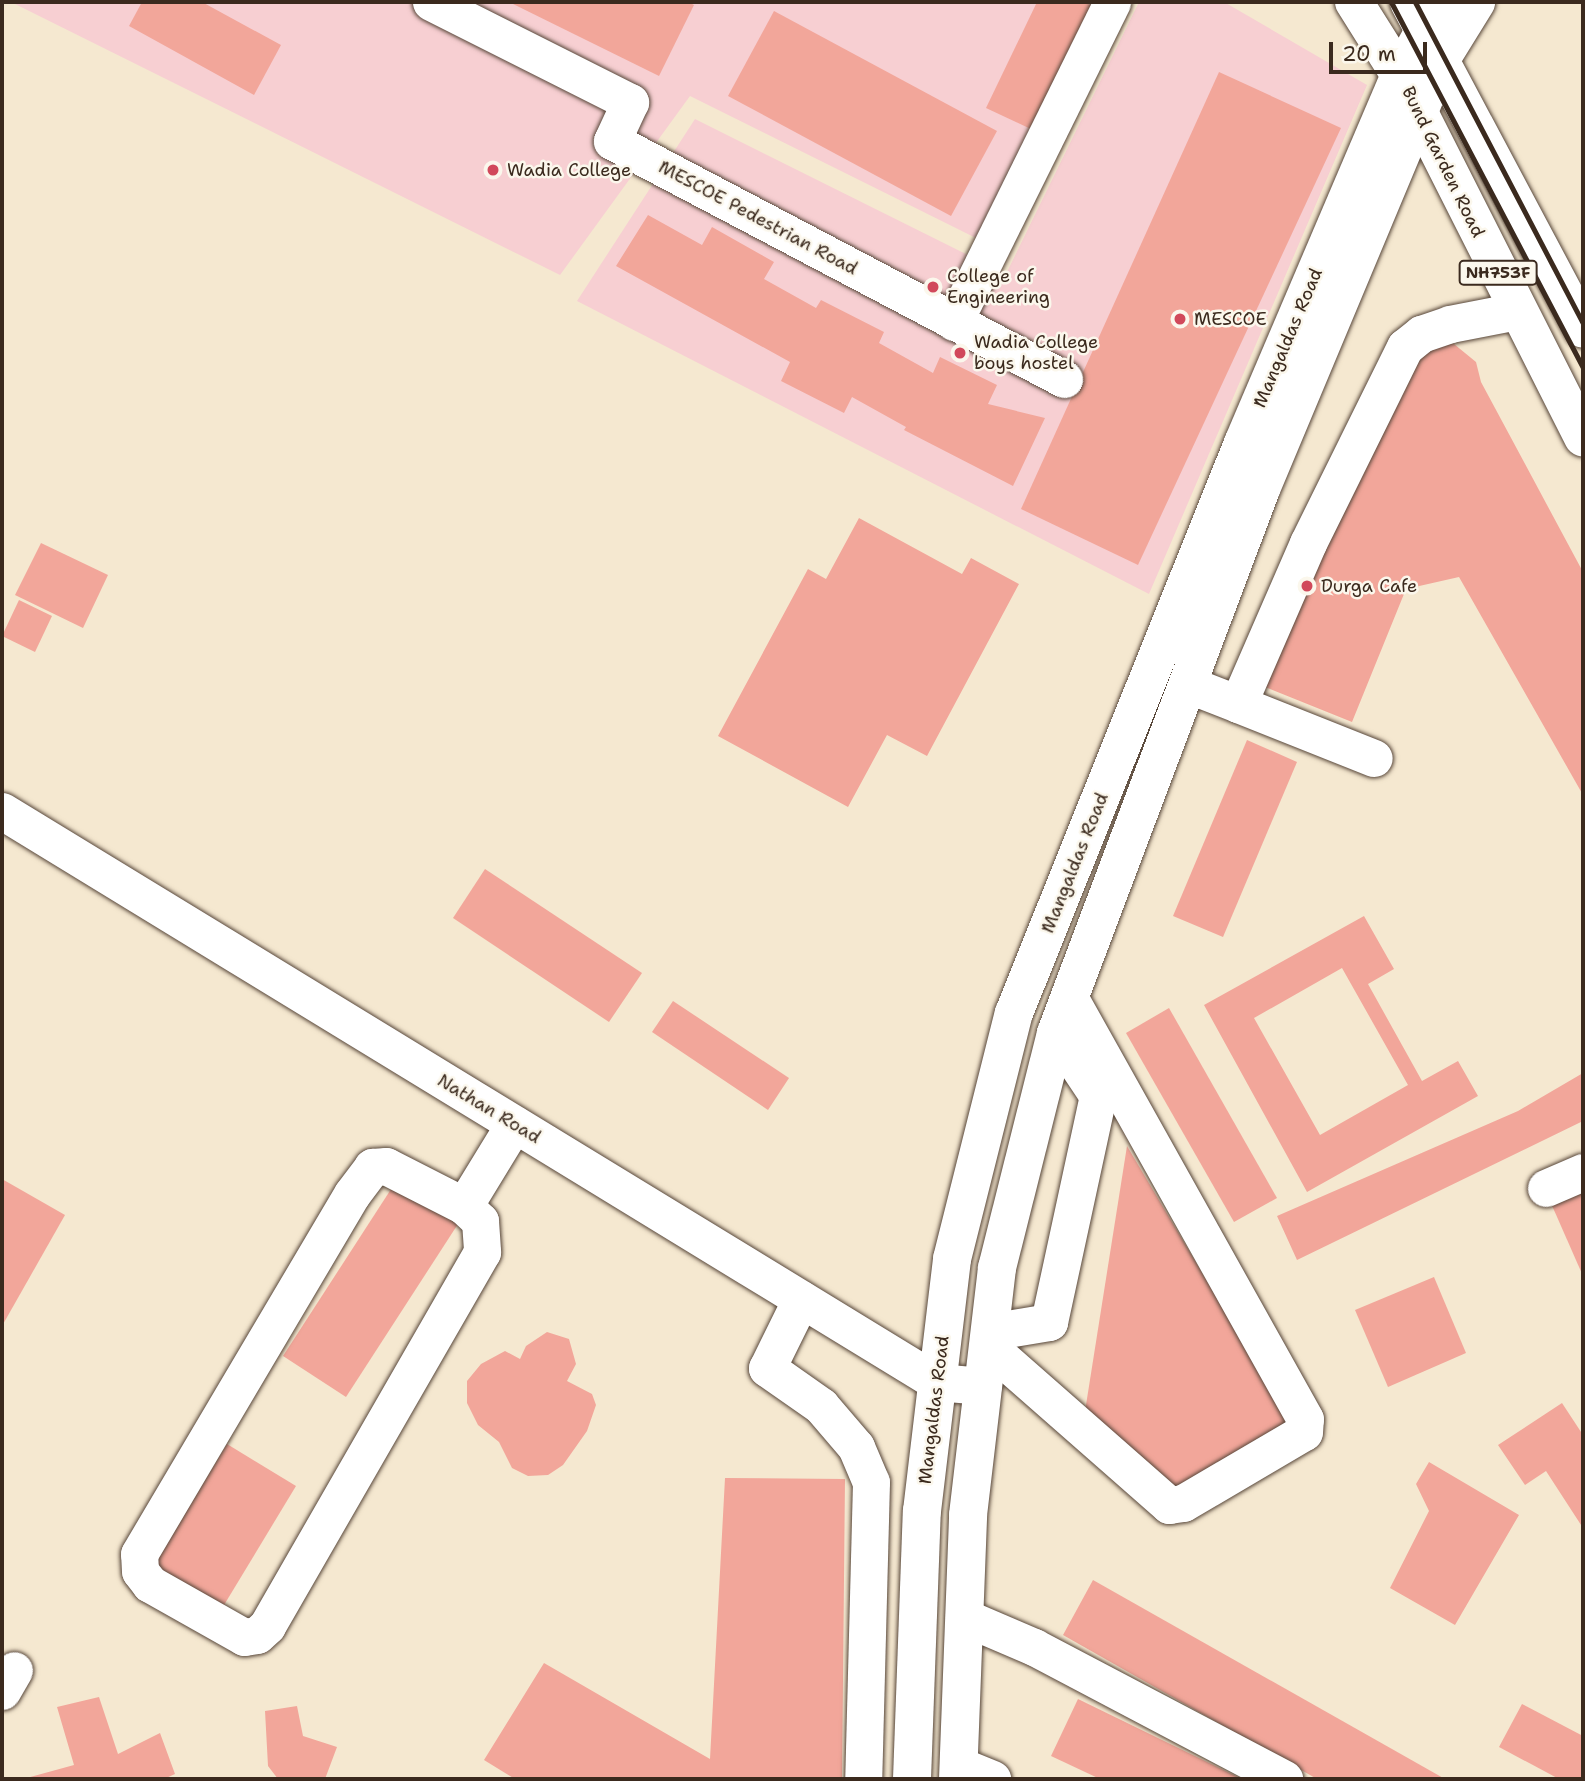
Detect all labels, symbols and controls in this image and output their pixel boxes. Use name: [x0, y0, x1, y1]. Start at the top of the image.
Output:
scale bar: [1333, 28, 1431, 72]
text: 20 m: [1342, 40, 1396, 68]
street label: Bund Garden Road: [1397, 83, 1489, 241]
street label: MESCOE Pedestrian Road: [655, 156, 861, 280]
place label: Wadia College: [507, 159, 631, 181]
marker: Wadia College: [485, 162, 501, 178]
road number: NH753F: [1458, 260, 1538, 286]
street label: Mangaldas Road: [1249, 265, 1327, 411]
place label: College of Engineering: [947, 266, 1050, 308]
marker: College of Engineering: [925, 279, 941, 295]
place label: MESCOE: [1194, 308, 1267, 330]
marker: MESCOE: [1172, 311, 1188, 327]
place label: Wadia College boys hostel: [974, 332, 1098, 374]
marker: Wadia College boys hostel: [952, 345, 968, 361]
place label: Durga Cafe: [1321, 575, 1417, 597]
marker: Durga Cafe: [1299, 578, 1315, 594]
street label: Mangaldas Road: [1037, 790, 1113, 936]
street label: Nathan Road: [433, 1070, 545, 1148]
street label: Mangaldas Road: [914, 1335, 954, 1485]

